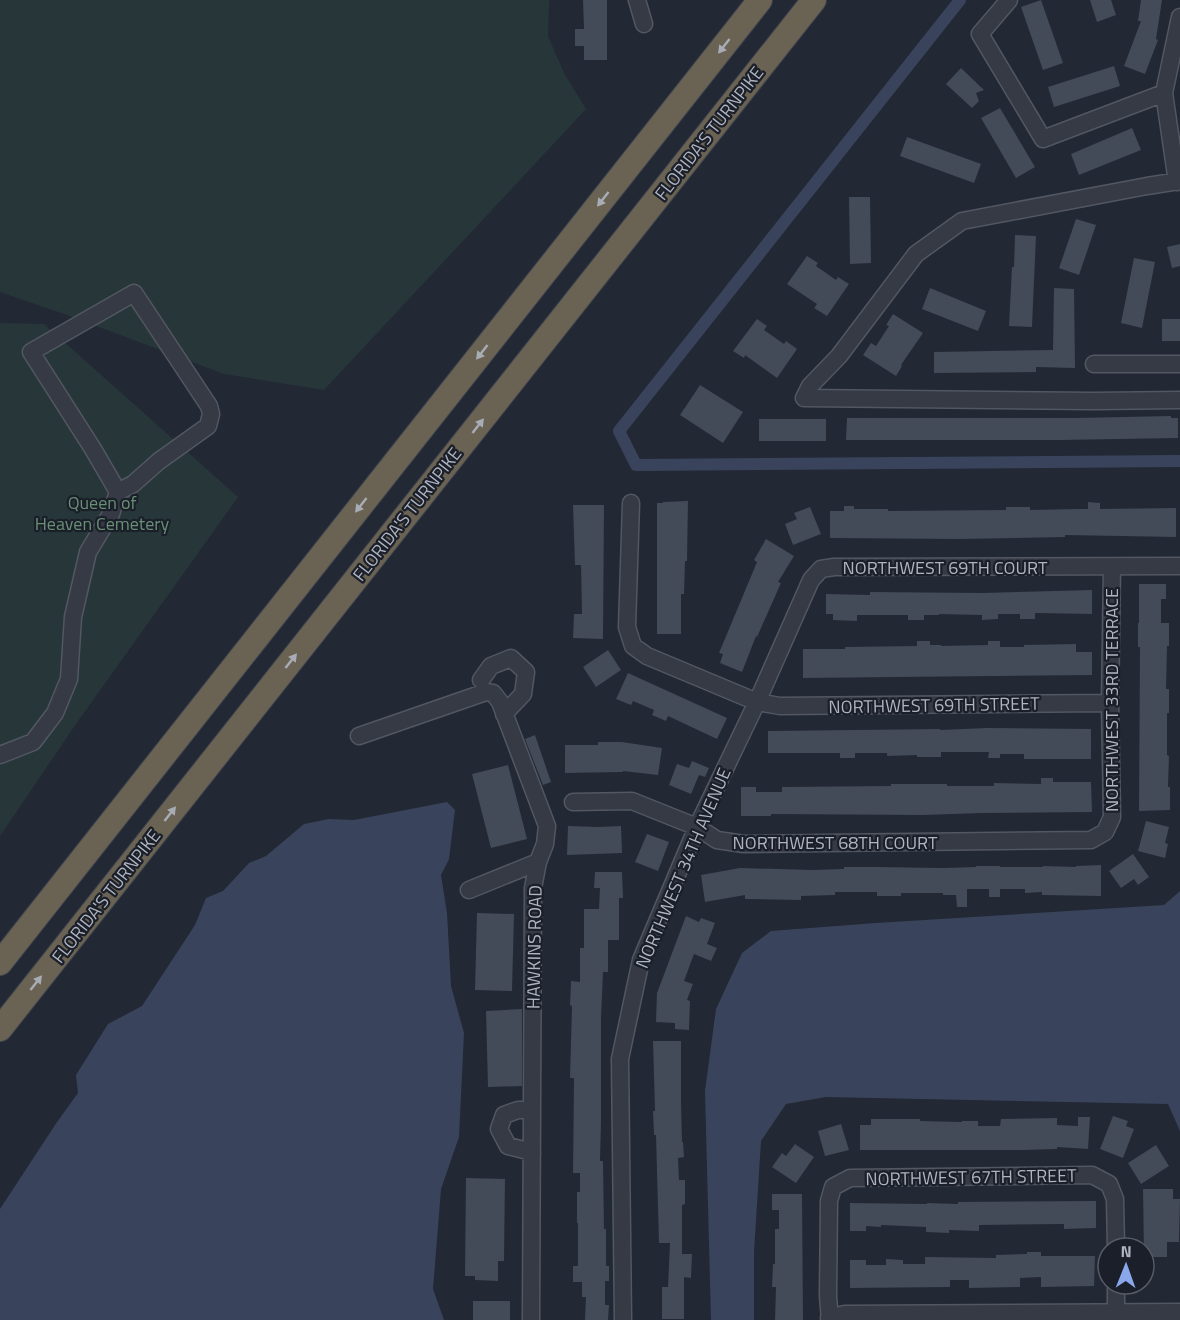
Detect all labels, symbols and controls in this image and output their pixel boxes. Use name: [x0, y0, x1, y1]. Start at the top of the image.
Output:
one-way arrow: [717, 38, 730, 54]
street label: FLORIDA'S TURNPIKE: [648, 60, 770, 206]
one-way arrow: [597, 191, 610, 207]
one-way arrow: [476, 344, 489, 360]
one-way arrow: [471, 418, 483, 433]
street label: FLORIDA'S TURNPIKE: [346, 441, 468, 587]
park label: Queen of Heaven Cemetery: [35, 489, 170, 537]
one-way arrow: [355, 497, 368, 513]
street label: NORTHWEST 69TH COURT: [843, 554, 1048, 581]
street label: NORTHWEST 33RD TERRACE: [1098, 588, 1125, 812]
one-way arrow: [285, 653, 298, 669]
street label: NORTHWEST 69TH STREET: [828, 690, 1040, 720]
street label: NORTHWEST 34TH AVENUE: [628, 763, 738, 973]
one-way arrow: [164, 806, 177, 822]
street label: FLORIDA'S TURNPIKE: [45, 823, 167, 969]
street label: NORTHWEST 68TH COURT: [733, 829, 938, 856]
street label: HAWKINS ROAD: [519, 885, 549, 1009]
one-way arrow: [30, 975, 43, 991]
street label: NORTHWEST 67TH STREET: [865, 1162, 1077, 1192]
north arrow: [1096, 1236, 1156, 1296]
text: N: [1121, 1239, 1132, 1263]

